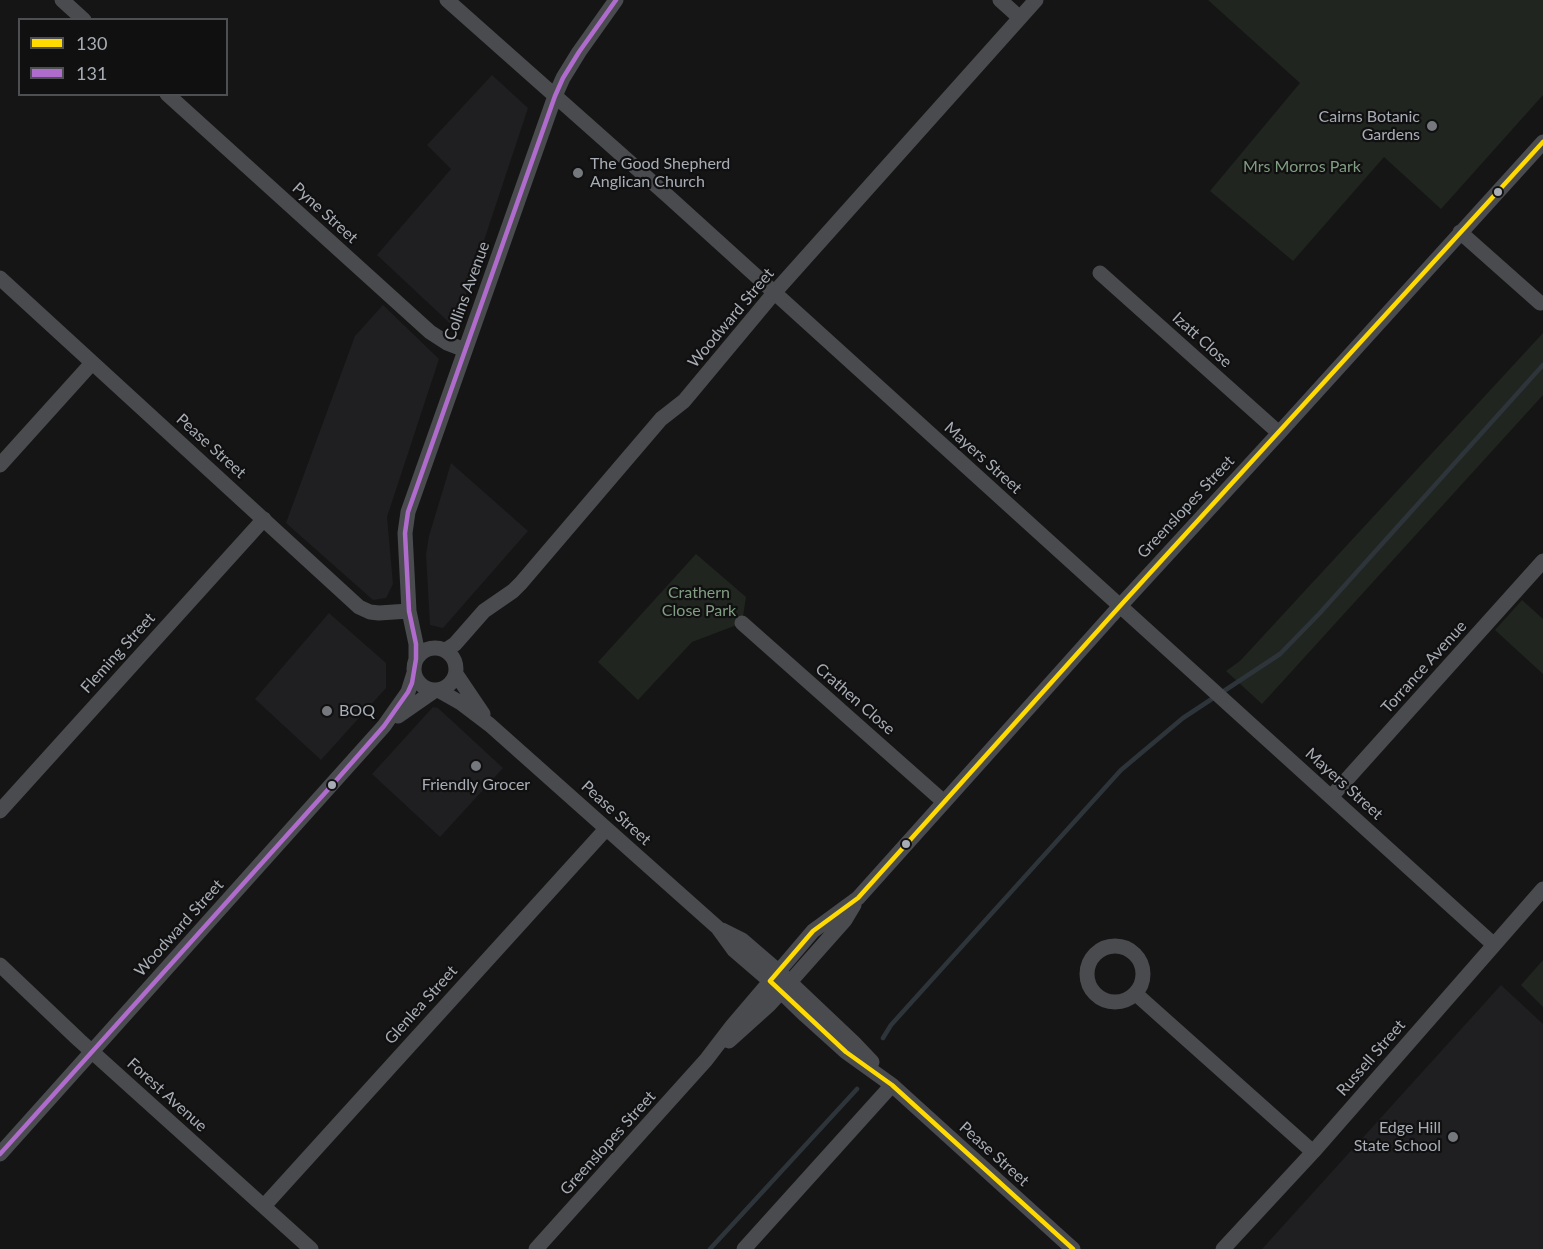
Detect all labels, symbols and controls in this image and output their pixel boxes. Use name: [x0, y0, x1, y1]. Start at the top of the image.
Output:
legend: [18, 18, 228, 96]
text: 130: [76, 32, 107, 54]
text: 131: [76, 62, 107, 84]
place label: Cairns Botanic Gardens: [1318, 107, 1420, 145]
marker: Cairns Botanic Gardens: [1425, 119, 1439, 133]
place label: The Good Shepherd Anglican Church: [590, 154, 730, 192]
park label: Mrs Morros Park: [1243, 157, 1361, 177]
marker: The Good Shepherd Anglican Church: [571, 166, 585, 180]
street label: Pyne Street: [288, 179, 362, 247]
unlabelled marker: [1492, 186, 1504, 198]
street label: Collins Avenue: [440, 239, 494, 343]
street label: Woodward Street: [684, 264, 778, 372]
street label: Izatt Close: [1168, 308, 1236, 372]
street label: Pease Street: [172, 410, 250, 482]
street label: Mayers Street: [940, 418, 1026, 498]
street label: Greenslopes Street: [1134, 452, 1238, 562]
park label: Crathern Close Park: [662, 583, 736, 621]
street label: Fleming Street: [77, 609, 159, 697]
street label: Torrance Avenue: [1377, 617, 1471, 717]
street label: Crathen Close: [811, 659, 899, 739]
place label: BOQ: [339, 701, 375, 721]
marker: BOQ: [320, 704, 334, 718]
street label: Mayers Street: [1301, 744, 1387, 824]
marker: Friendly Grocer: [469, 759, 483, 773]
place label: Friendly Grocer: [422, 775, 530, 795]
street label: Pease Street: [577, 777, 655, 849]
unlabelled marker: [326, 779, 338, 791]
unlabelled marker: [900, 838, 912, 850]
street label: Woodward Street: [130, 876, 228, 980]
street label: Glenlea Street: [381, 962, 461, 1048]
street label: Russell Street: [1333, 1016, 1409, 1100]
street label: Forest Avenue: [123, 1054, 211, 1136]
street label: Greenslopes Street: [556, 1087, 660, 1199]
street label: Pease Street: [955, 1118, 1033, 1190]
place label: Edge Hill State School: [1354, 1118, 1441, 1156]
marker: Edge Hill State School: [1446, 1130, 1460, 1144]

